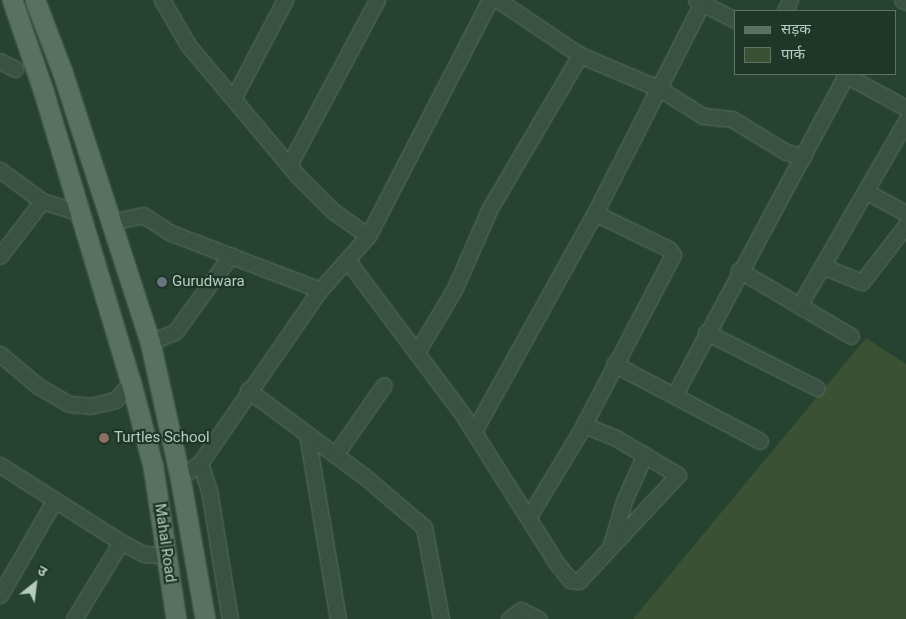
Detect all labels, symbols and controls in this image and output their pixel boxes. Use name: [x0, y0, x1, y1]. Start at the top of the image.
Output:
legend: [734, 10, 896, 75]
text: सड़क: [781, 20, 811, 38]
text: पार्क: [781, 45, 805, 63]
place label: Gurudwara: [172, 273, 245, 291]
marker: Gurudwara: [156, 276, 168, 288]
place label: Turtles School: [114, 429, 210, 447]
marker: Turtles School: [98, 432, 110, 444]
street label: Mahal Road: [151, 502, 179, 584]
north arrow: [10, 559, 60, 609]
text: उ: [35, 562, 50, 580]

